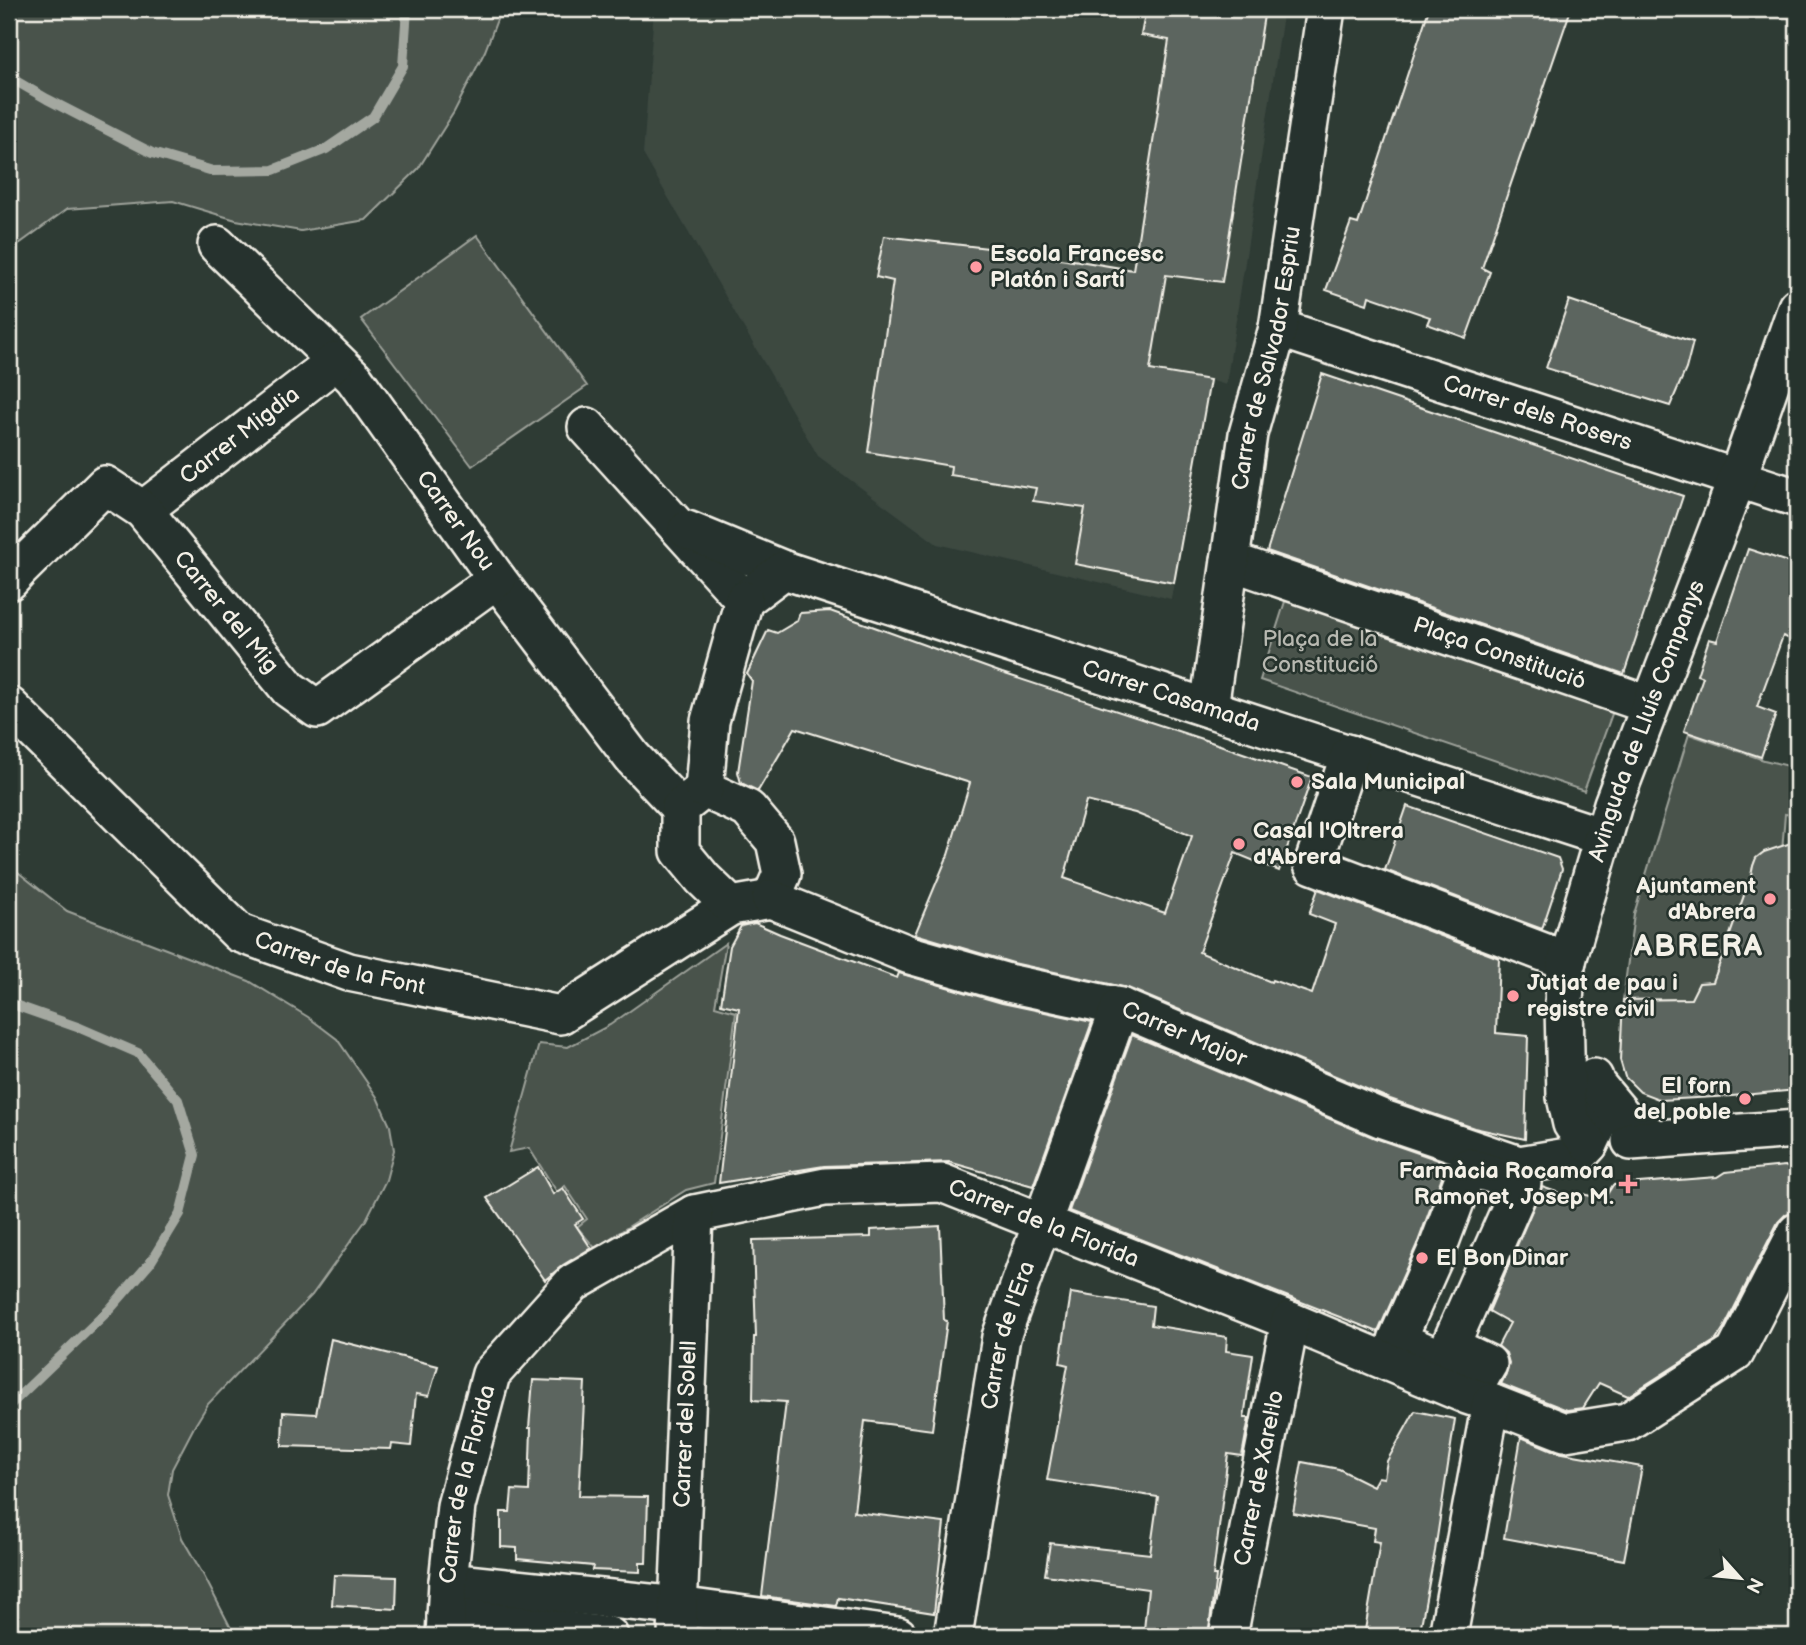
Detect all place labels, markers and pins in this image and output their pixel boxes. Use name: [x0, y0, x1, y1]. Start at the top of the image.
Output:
place label: Escola Francesc Platón i Sartí: [990, 240, 1164, 294]
marker: Escola Francesc Platón i Sartí: [968, 259, 984, 275]
place label: Sala Municipal: [1311, 768, 1465, 796]
marker: Sala Municipal: [1289, 774, 1305, 790]
place label: Casal l'Oltrera d'Abrera: [1253, 817, 1404, 871]
marker: Casal l'Oltrera d'Abrera: [1231, 836, 1247, 852]
place label: Ajuntament d'Abrera: [1635, 872, 1756, 926]
marker: Ajuntament d'Abrera: [1762, 891, 1778, 907]
place label: Jutjat de pau i registre civil: [1527, 969, 1678, 1023]
marker: Jutjat de pau i registre civil: [1505, 988, 1521, 1004]
place label: El forn del poble: [1634, 1072, 1731, 1126]
marker: El forn del poble: [1737, 1091, 1753, 1107]
place label: Farmàcia Rocamora Ramonet, Josep M.: [1399, 1157, 1614, 1211]
marker: Farmàcia Rocamora Ramonet, Josep M.: [1620, 1176, 1636, 1192]
place label: El Bon Dinar: [1436, 1244, 1569, 1272]
marker: El Bon Dinar: [1414, 1250, 1430, 1266]

